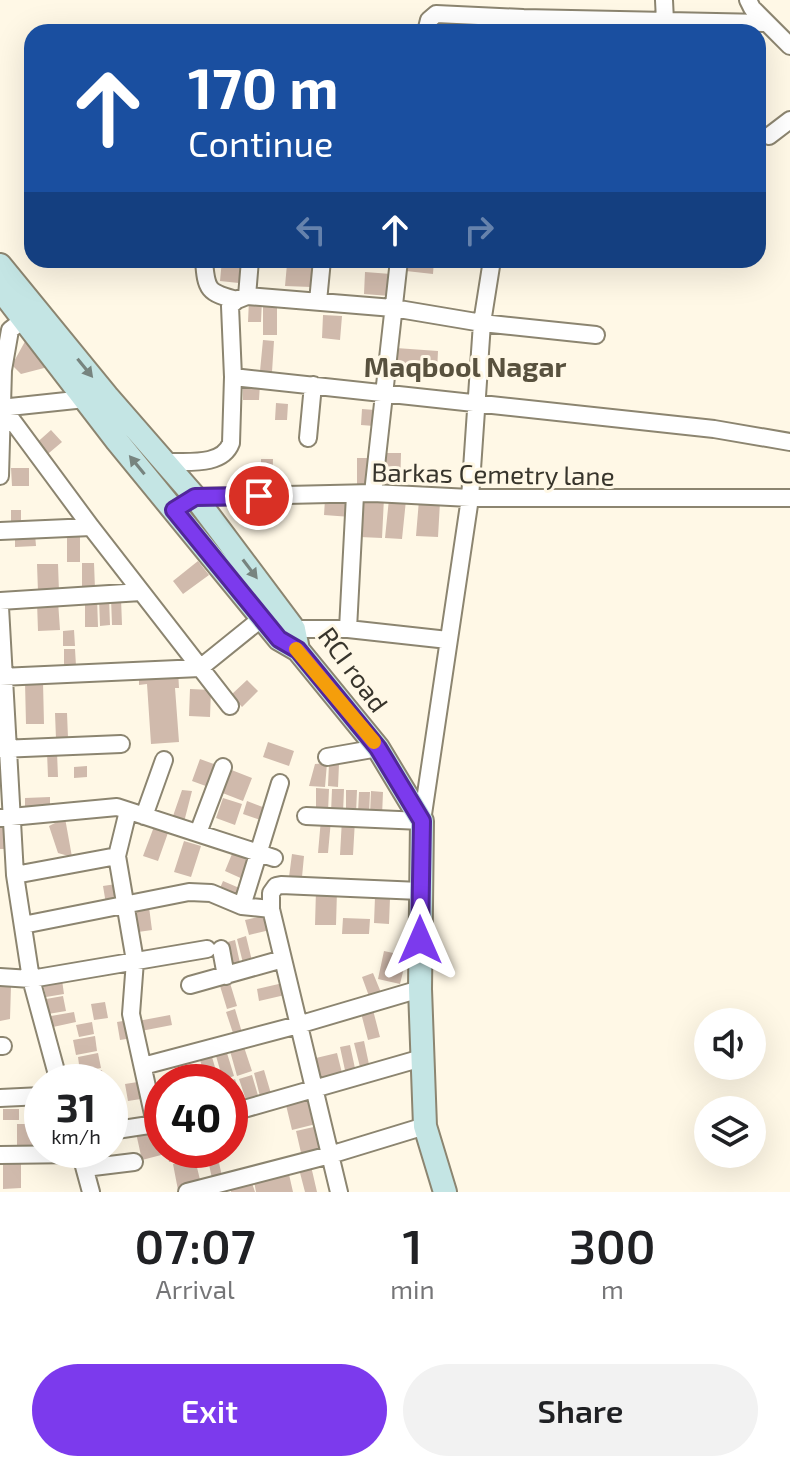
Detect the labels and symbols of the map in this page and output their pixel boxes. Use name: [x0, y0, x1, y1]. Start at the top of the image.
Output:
district label: Maqbool Nagar: [364, 349, 566, 383]
one-way arrow: [76, 358, 93, 378]
one-way arrow: [129, 455, 146, 475]
street label: Barkas Cemetry lane: [371, 455, 615, 491]
pin: [225, 462, 293, 530]
one-way arrow: [241, 559, 257, 580]
street label: RCI road: [313, 620, 395, 718]
position arrow: [378, 898, 462, 982]
speed limit sign: 40: [144, 1064, 248, 1168]

